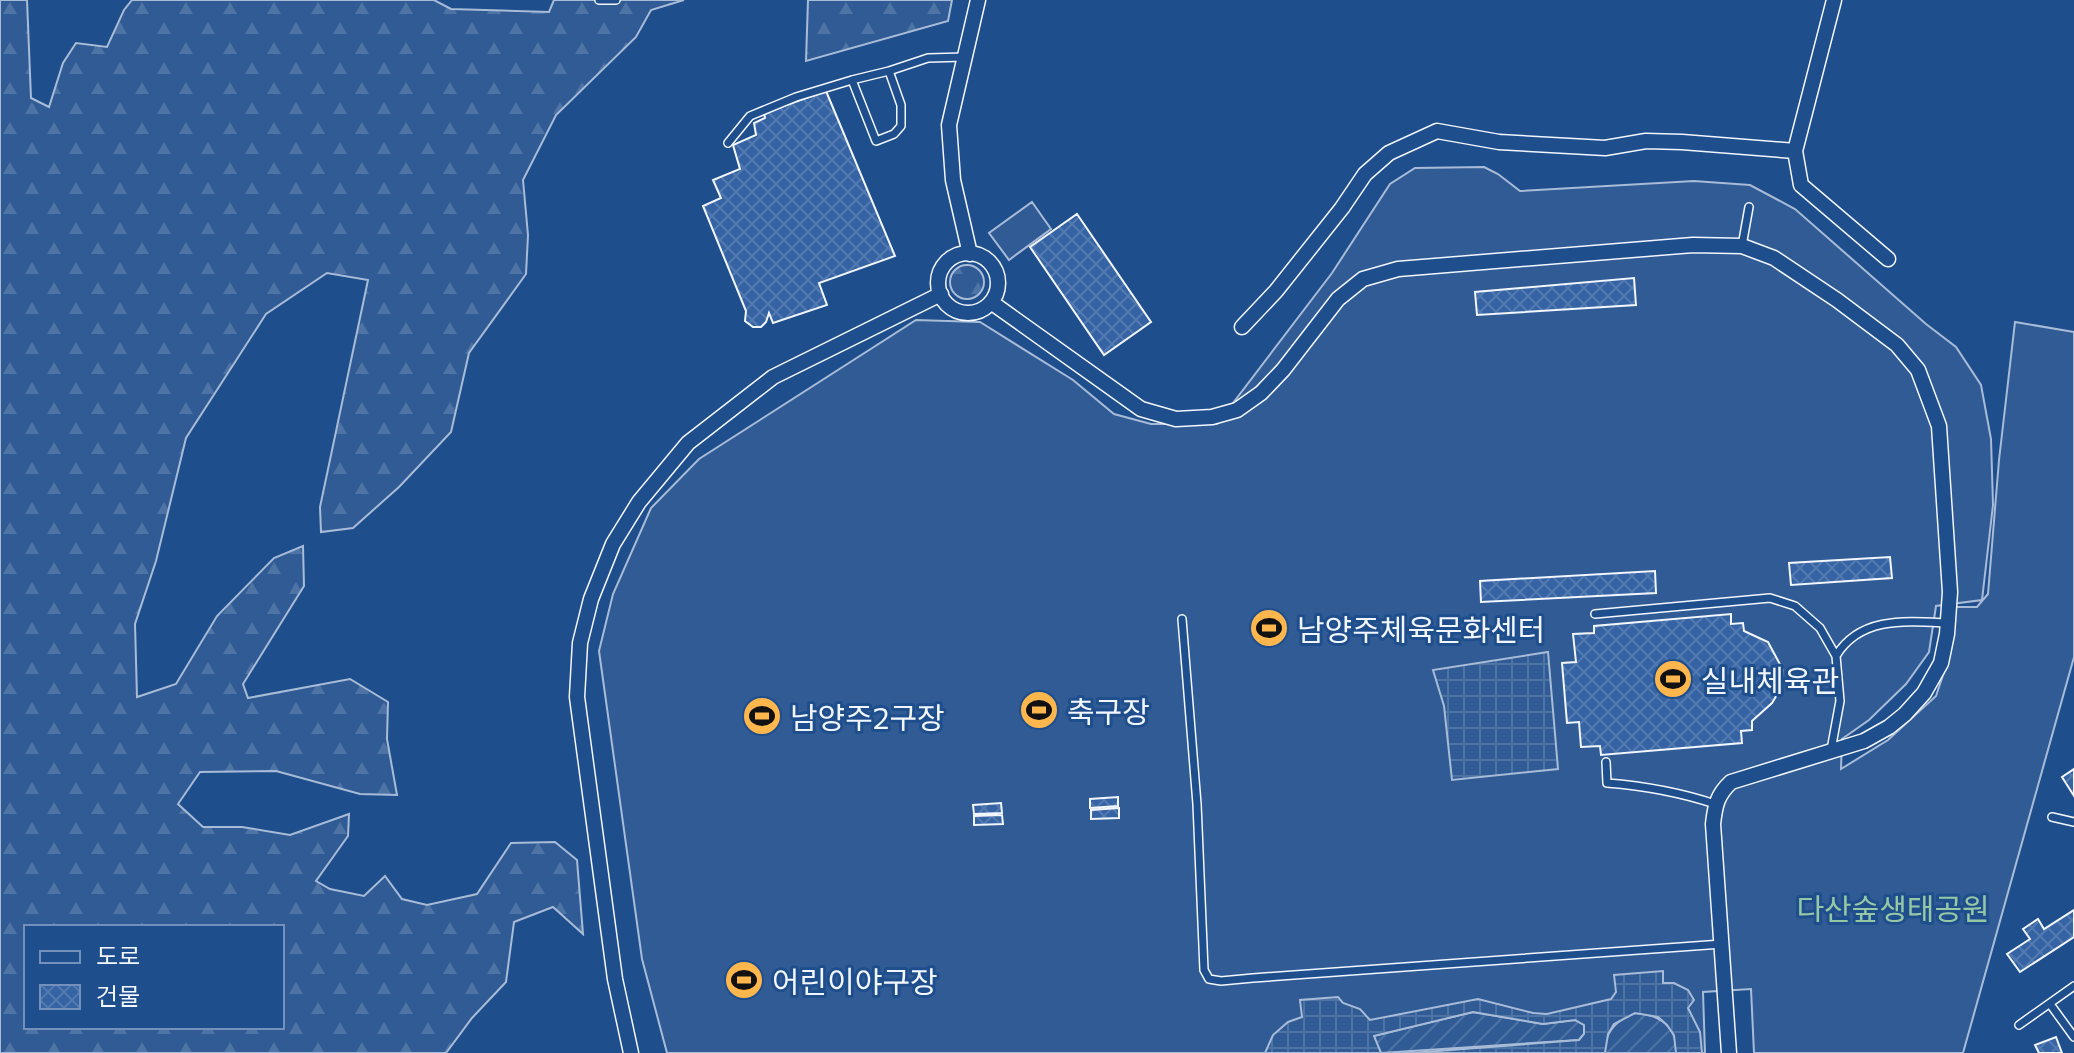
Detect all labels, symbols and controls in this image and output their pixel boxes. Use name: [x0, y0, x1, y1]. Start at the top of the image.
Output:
sports icon: 남양주체육문화센터: [1248, 607, 1290, 649]
place label: 남양주체육문화센터: [1297, 610, 1545, 647]
sports icon: 실내체육관: [1652, 658, 1694, 700]
place label: 실내체육관: [1701, 661, 1839, 698]
sports icon: 축구장: [1018, 689, 1060, 731]
place label: 축구장: [1067, 692, 1150, 729]
sports icon: 남양주2구장: [741, 695, 783, 737]
place label: 남양주2구장: [790, 698, 945, 735]
park label: 다산숲생태공원: [1796, 889, 1990, 926]
legend: [24, 925, 284, 1029]
text: 도로: [96, 941, 140, 970]
sports icon: 어린이야구장: [723, 959, 765, 1001]
place label: 어린이야구장: [772, 962, 938, 999]
text: 건물: [96, 981, 140, 1010]

